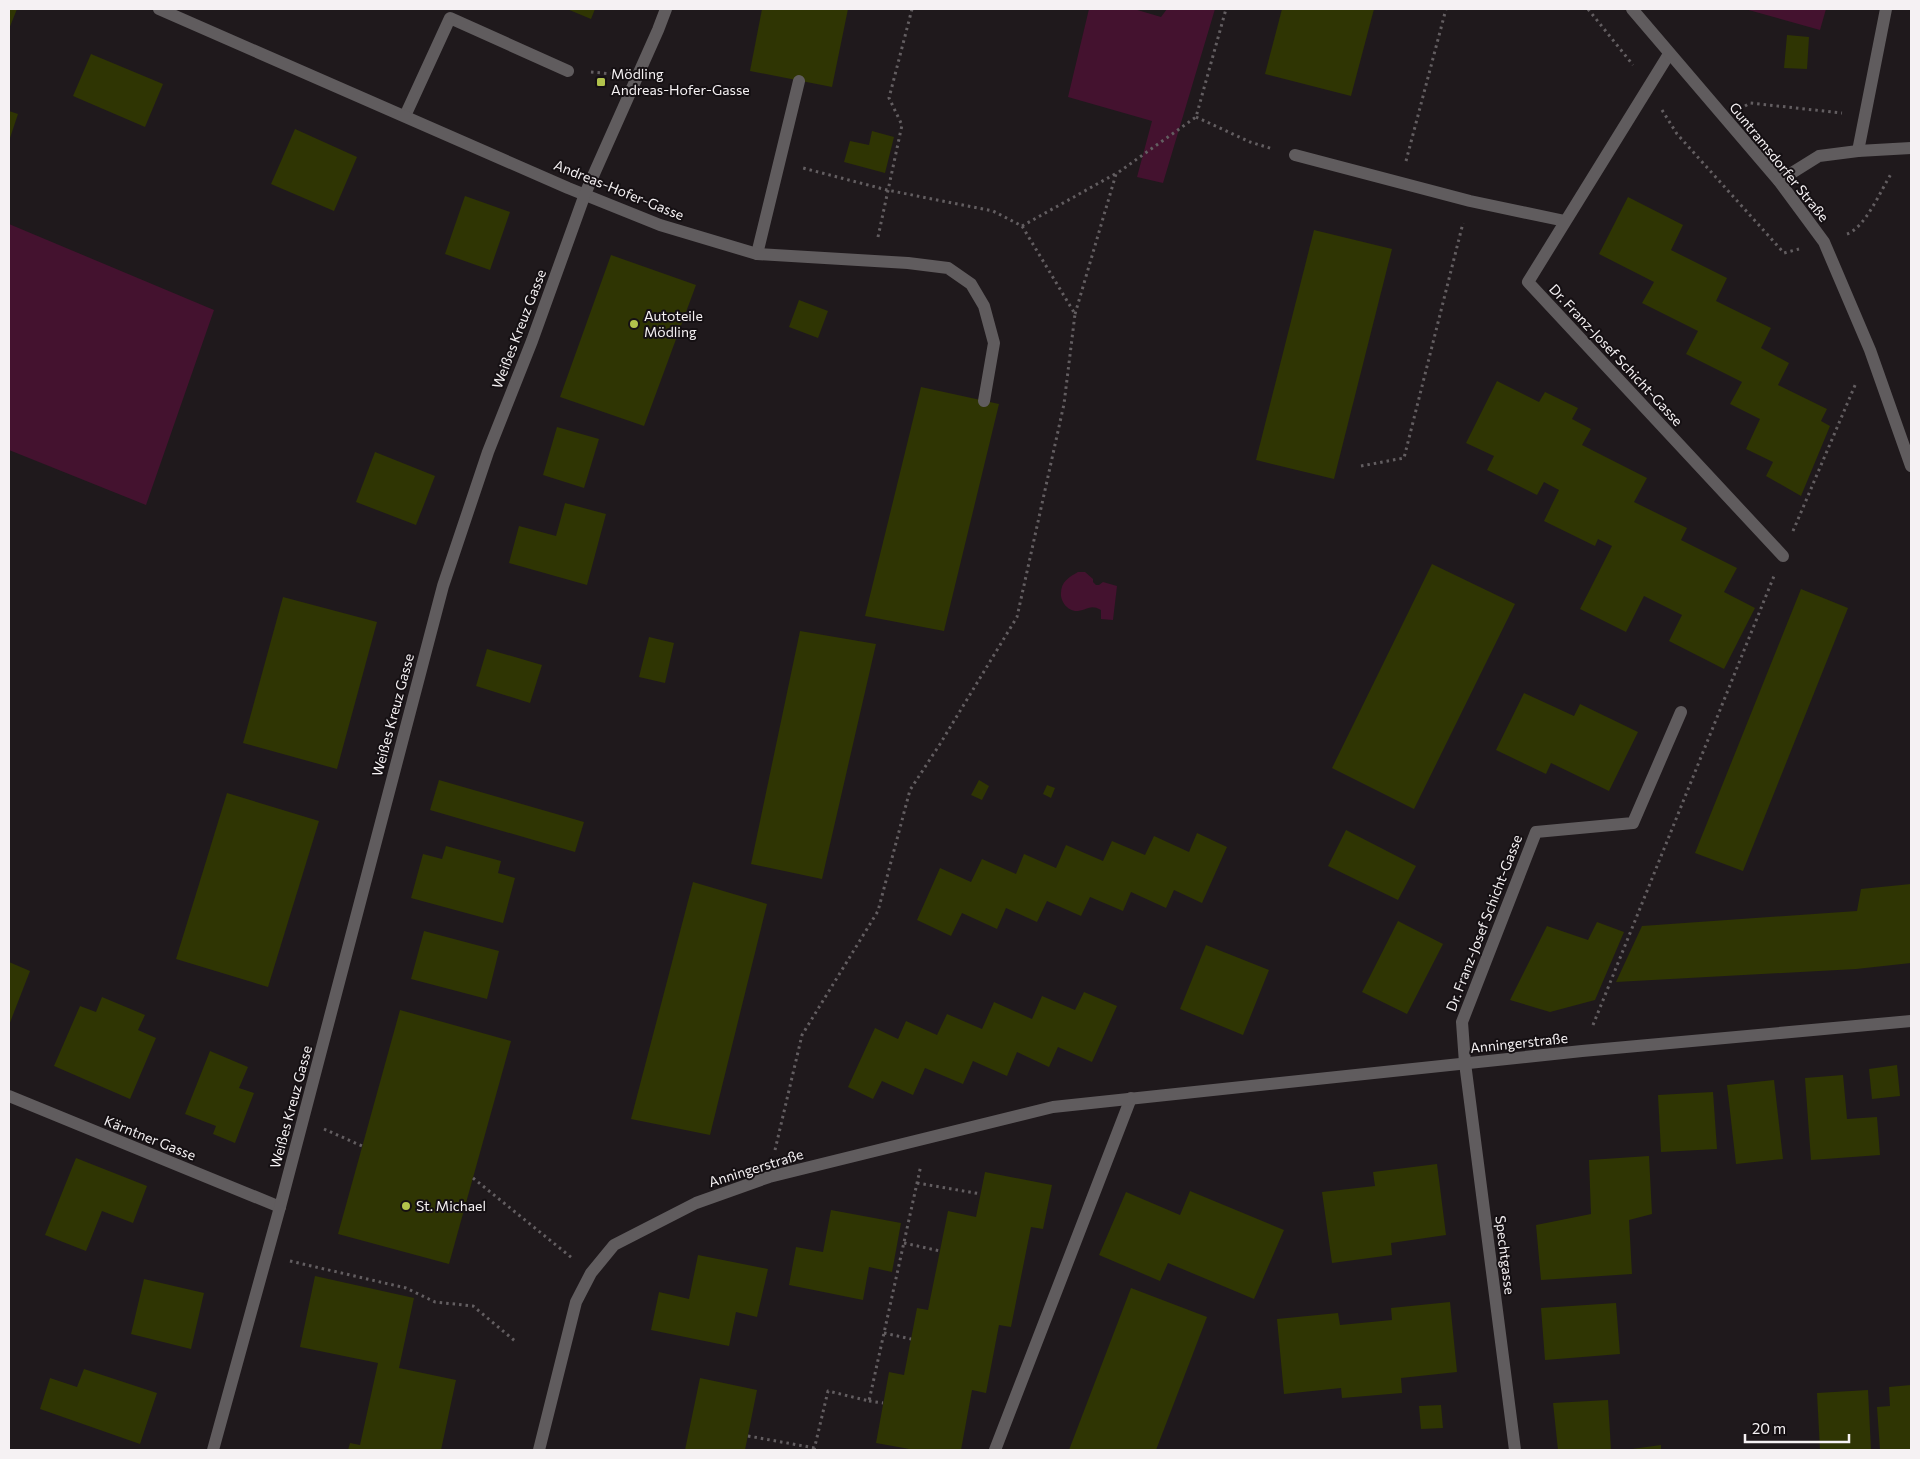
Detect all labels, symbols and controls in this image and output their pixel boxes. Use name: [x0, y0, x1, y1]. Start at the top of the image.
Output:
place label: Mödling Andreas-Hofer-Gasse: [611, 65, 750, 98]
marker: Mödling Andreas-Hofer-Gasse: [595, 76, 607, 88]
street label: Guntramsdorfer Straße: [1726, 99, 1833, 225]
street label: Andreas-Hofer-Gasse: [552, 156, 687, 223]
street label: Weißes Kreuz Gasse: [488, 267, 549, 391]
street label: Dr. Franz-Josef Schicht-Gasse: [1546, 280, 1687, 429]
place label: Autoteile Mödling: [644, 307, 703, 340]
marker: Autoteile Mödling: [628, 318, 640, 330]
street label: Weißes Kreuz Gasse: [368, 652, 417, 778]
street label: Dr. Franz-Josef Schicht-Gasse: [1442, 832, 1525, 1014]
street label: Anningerstraße: [1469, 1029, 1569, 1056]
street label: Weißes Kreuz Gasse: [266, 1044, 315, 1170]
street label: Kärntner Gasse: [102, 1111, 199, 1164]
street label: Anningerstraße: [706, 1145, 805, 1190]
place label: St. Michael: [416, 1197, 486, 1214]
marker: St. Michael: [400, 1200, 412, 1212]
street label: Spechtgasse: [1492, 1214, 1519, 1295]
scale bar: [1745, 1412, 1849, 1444]
text: 20 m: [1752, 1419, 1786, 1437]

